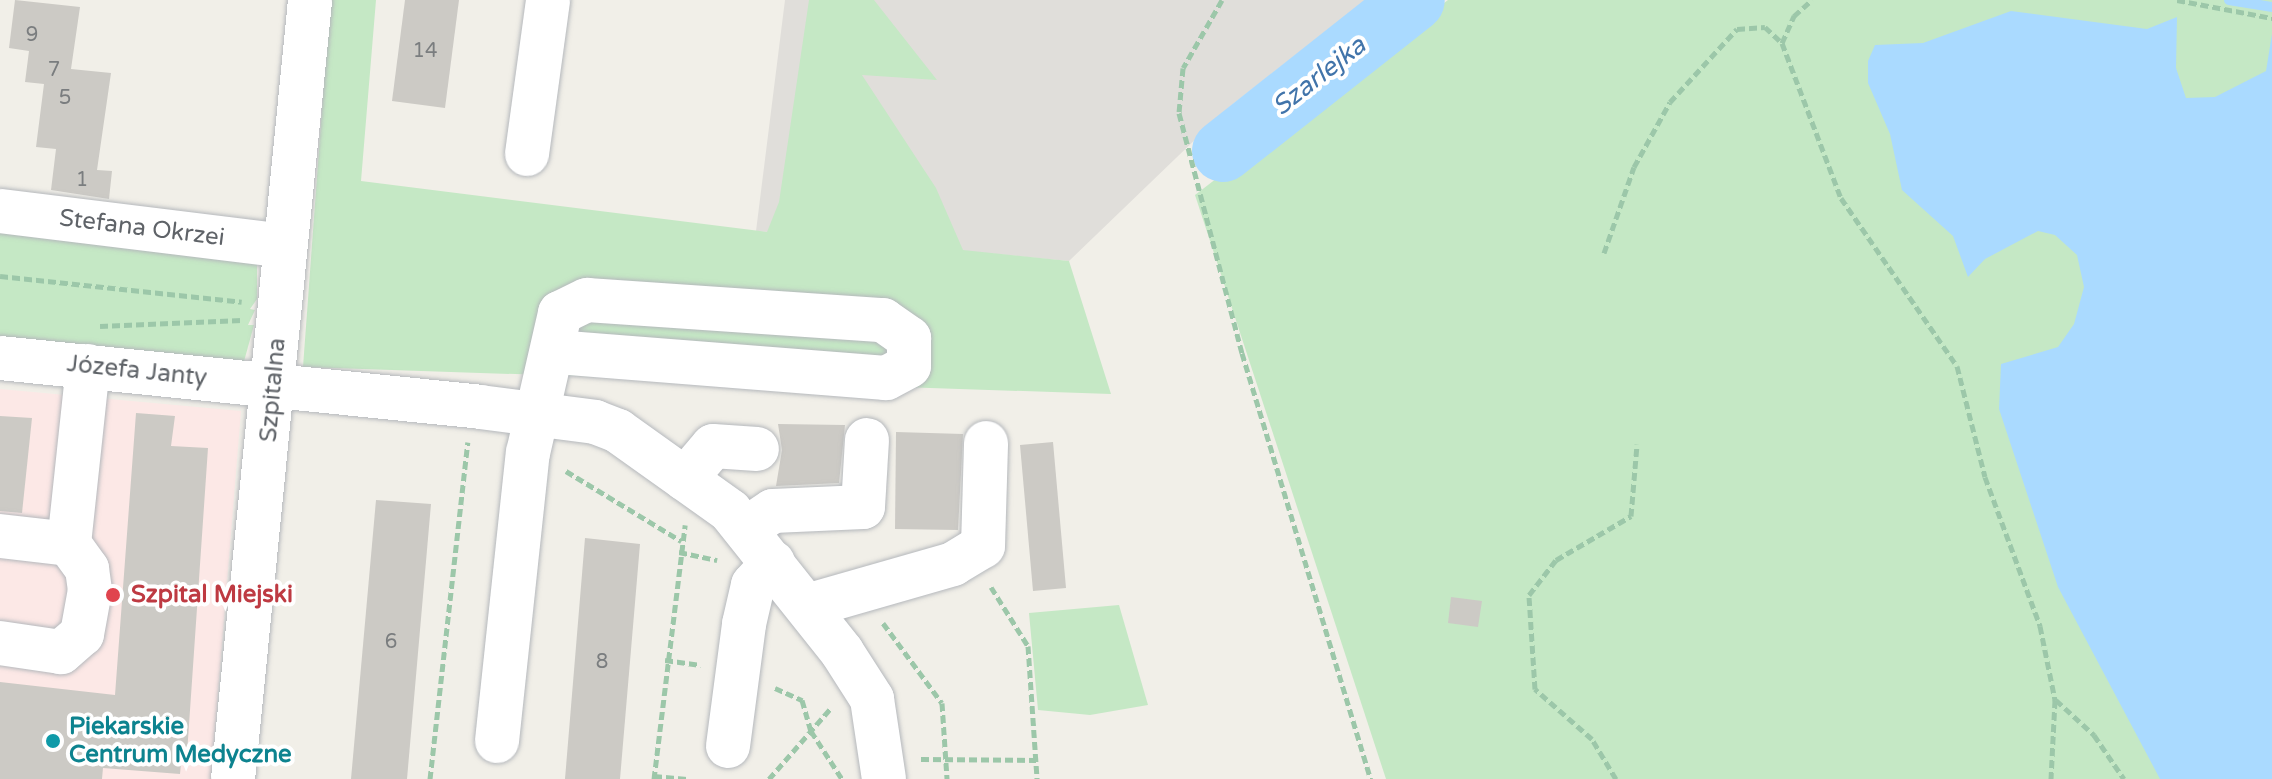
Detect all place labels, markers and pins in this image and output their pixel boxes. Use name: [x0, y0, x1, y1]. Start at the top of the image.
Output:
place label: Szpital Miejski: [131, 581, 293, 609]
marker: Szpital Miejski: [102, 584, 124, 606]
place label: Piekarskie Centrum Medyczne: [69, 713, 292, 769]
marker: Piekarskie Centrum Medyczne: [44, 732, 62, 750]

